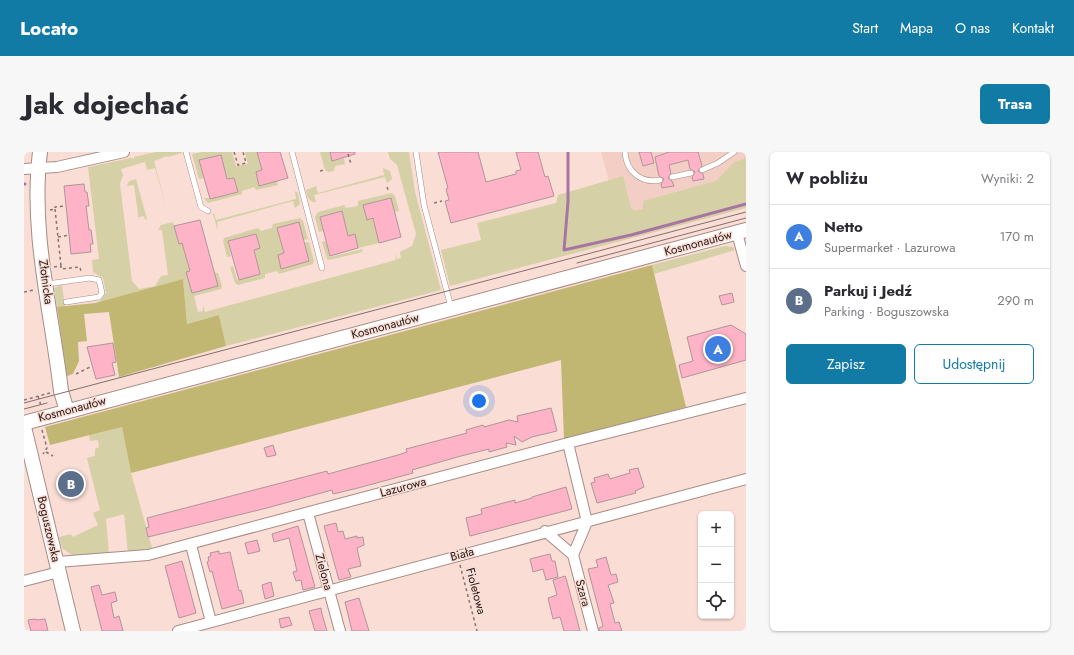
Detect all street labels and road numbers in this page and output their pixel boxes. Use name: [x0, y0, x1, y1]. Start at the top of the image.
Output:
street label: Kosmonautów: [662, 225, 735, 261]
street label: Złotnicka: [34, 258, 58, 306]
street label: Kosmonautów: [349, 308, 422, 344]
street label: Kosmonautów: [36, 391, 109, 427]
street label: Lazurowa: [378, 472, 428, 502]
street label: Boguszowska: [33, 494, 65, 564]
street label: Biała: [448, 542, 476, 566]
street label: Zielona: [310, 552, 338, 593]
street label: Fioletowa: [461, 566, 491, 617]
street label: Szara: [571, 577, 595, 609]

